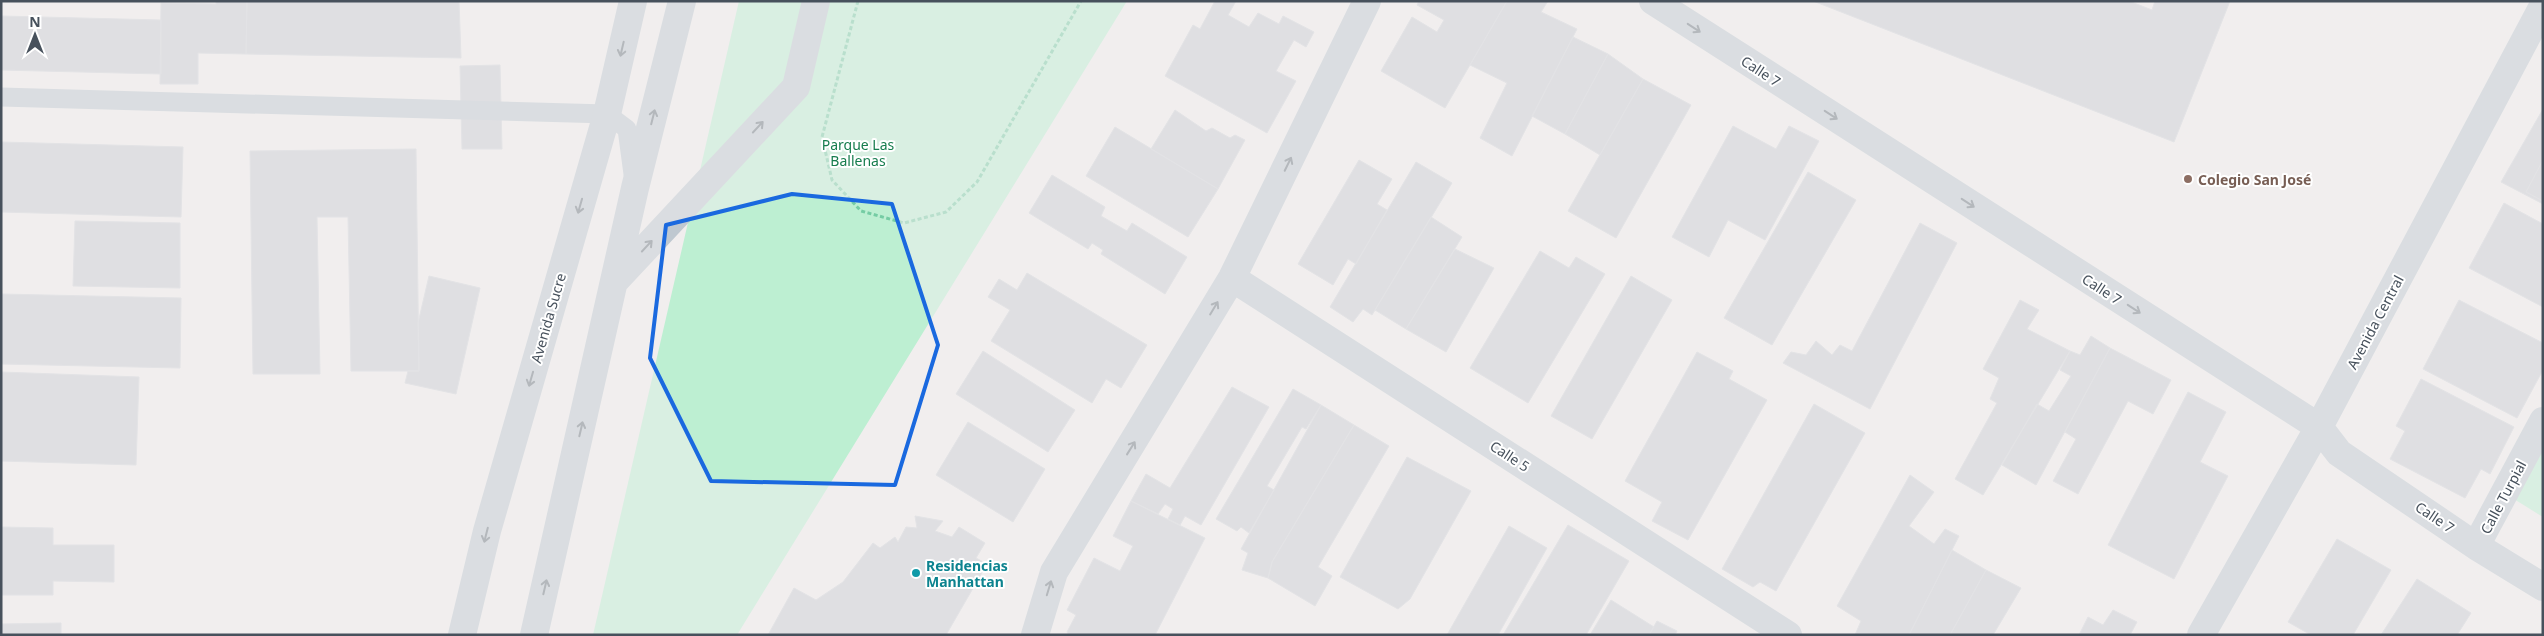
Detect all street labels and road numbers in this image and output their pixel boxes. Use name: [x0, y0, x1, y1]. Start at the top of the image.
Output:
street label: Calle 7: [1738, 51, 1784, 91]
street label: Calle 7: [2079, 269, 2125, 309]
street label: Avenida Sucre: [526, 271, 570, 365]
street label: Avenida Central: [2342, 272, 2408, 372]
street label: Calle 5: [1487, 436, 1533, 476]
street label: Calle Turpial: [2476, 457, 2530, 537]
street label: Calle 7: [2412, 497, 2458, 537]

